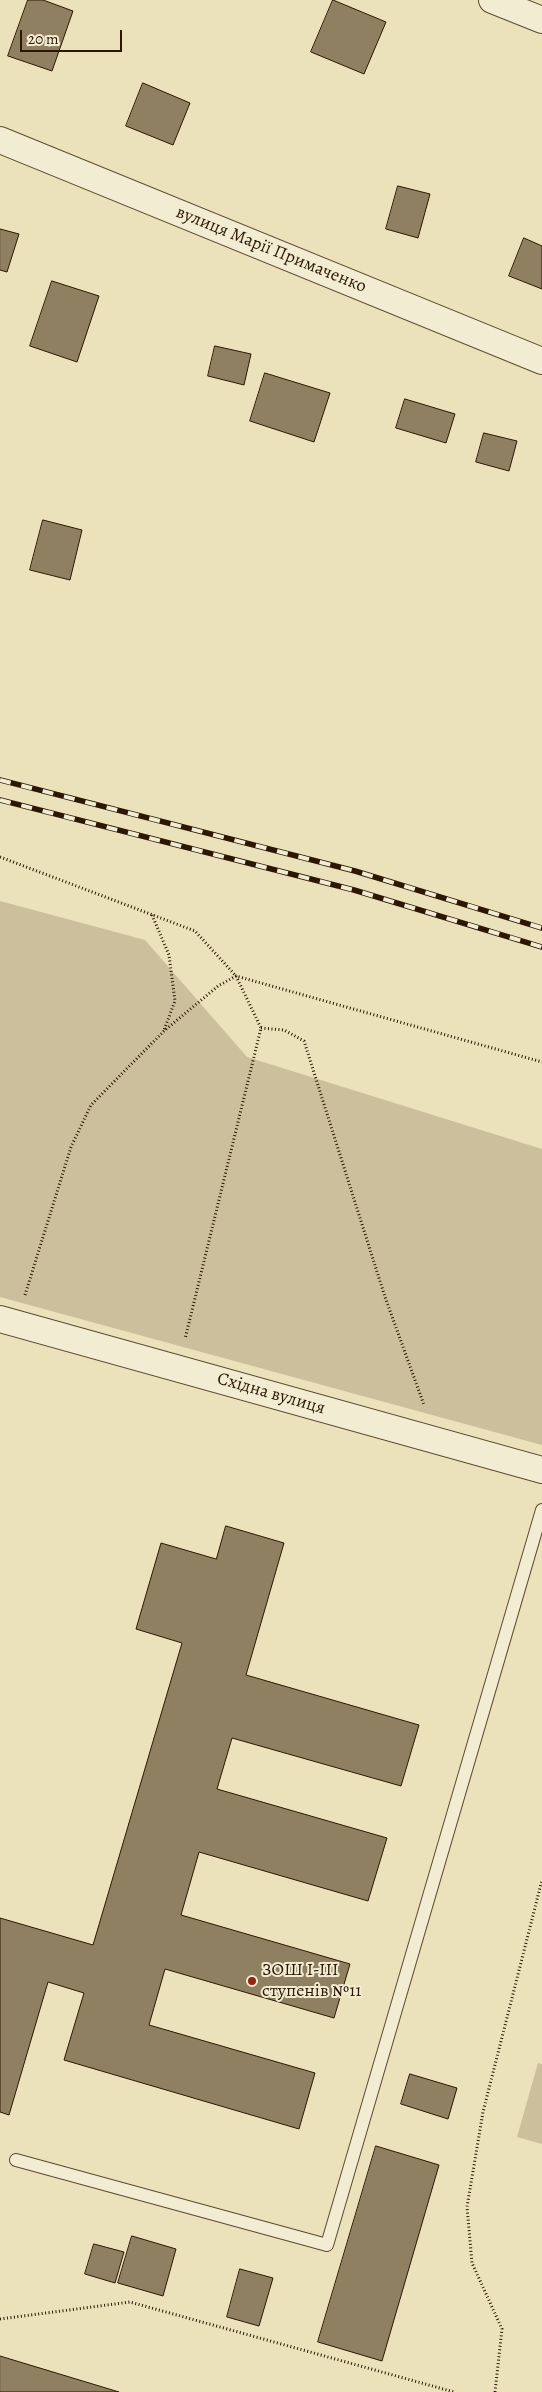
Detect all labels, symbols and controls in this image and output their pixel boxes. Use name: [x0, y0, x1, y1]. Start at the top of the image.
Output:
scale bar: [22, 20, 125, 52]
text: 20 m: [28, 29, 59, 49]
street label: вулиця Марії Примаченко: [173, 202, 369, 298]
street label: Східна вулиця: [215, 1368, 327, 1420]
place label: ЗОШ І-ІІІ ступенів №11: [262, 1960, 361, 2002]
marker: ЗОШ І-ІІІ ступенів №11: [246, 1975, 258, 1987]

